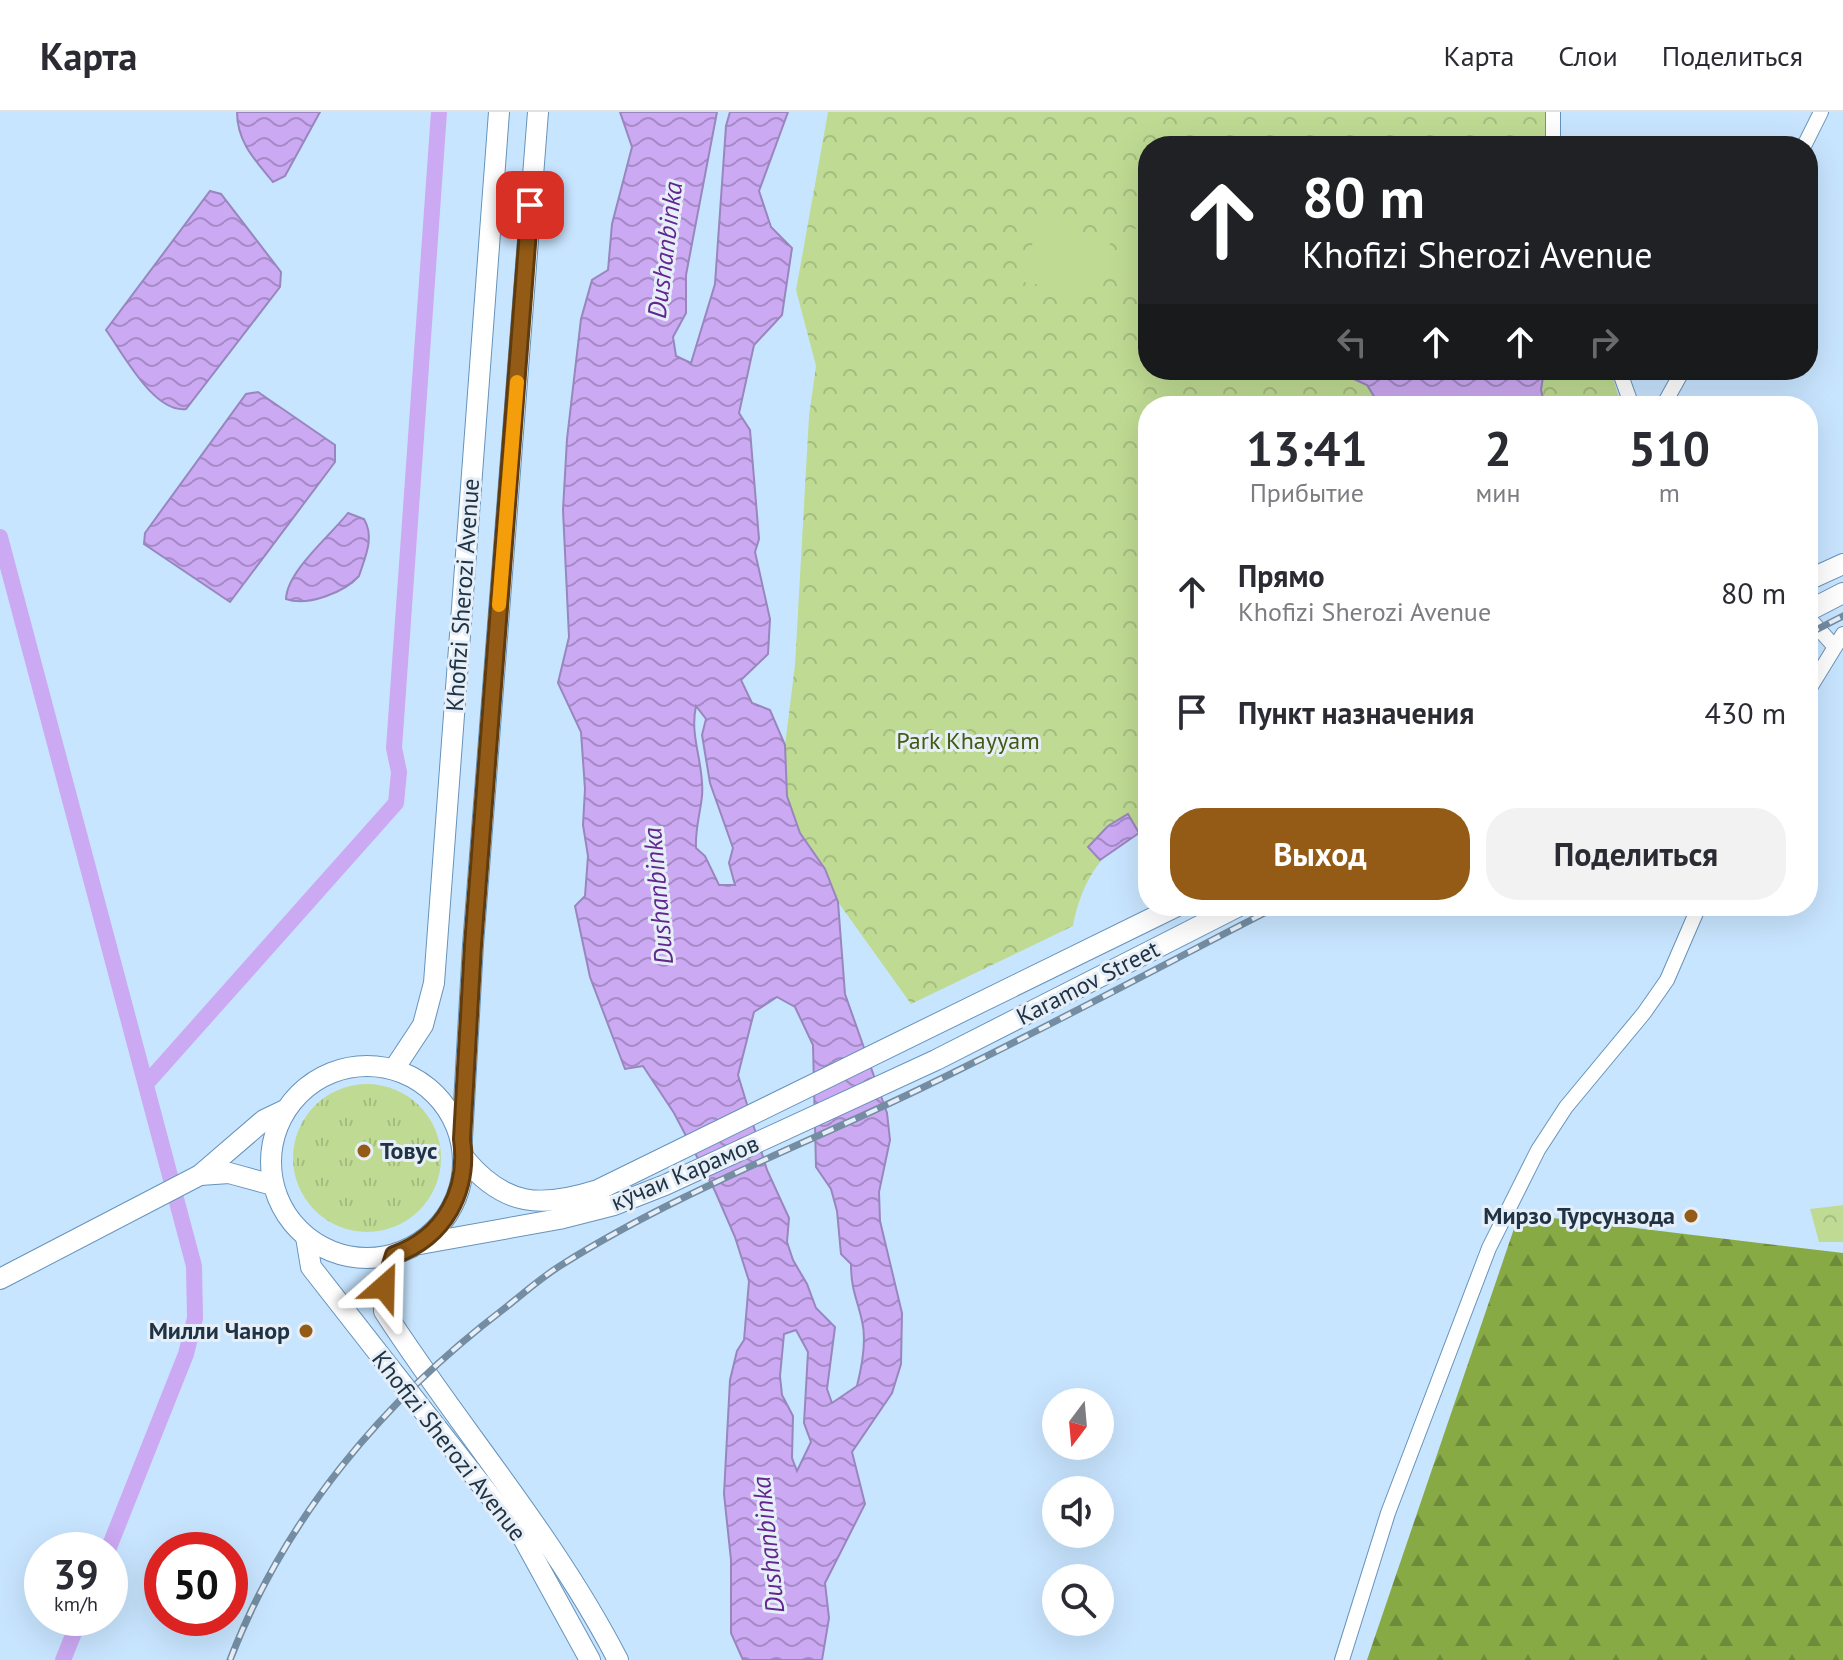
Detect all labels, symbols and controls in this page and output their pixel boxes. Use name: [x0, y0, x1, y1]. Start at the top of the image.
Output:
text: Карта: [40, 31, 137, 80]
text: Карта: [1444, 37, 1514, 74]
text: Слои: [1558, 37, 1618, 74]
text: Поделиться: [1662, 37, 1803, 74]
text: 80 m: [1302, 161, 1425, 233]
icon: ahead: [1170, 168, 1274, 272]
pin: [496, 171, 564, 239]
water label: Dushanbinka: [640, 179, 689, 320]
icon: arrive: [508, 183, 552, 227]
text: Khofizi Sherozi Avenue: [1302, 231, 1652, 278]
icon: left: [1330, 320, 1374, 364]
icon: ahead: [1414, 320, 1458, 364]
icon: ahead: [1498, 320, 1542, 364]
icon: right: [1582, 320, 1626, 364]
text: 13:41: [1246, 417, 1368, 479]
text: 2: [1484, 417, 1512, 479]
text: 510: [1628, 417, 1710, 479]
text: Прибытие: [1250, 476, 1364, 509]
text: мин: [1476, 476, 1521, 509]
text: m: [1659, 476, 1680, 509]
street label: Khofizi Sherozi Avenue: [439, 477, 486, 713]
text: Прямо: [1238, 556, 1325, 595]
icon: ahead: [1170, 570, 1214, 614]
text: 80 m: [1721, 573, 1786, 612]
text: Khofizi Sherozi Avenue: [1238, 595, 1491, 628]
icon: arrive: [1170, 690, 1214, 734]
text: Пункт назначения: [1238, 693, 1474, 732]
text: 430 m: [1705, 693, 1786, 732]
park label: Park Khayyam: [896, 725, 1040, 756]
button: Выход: [1170, 808, 1470, 900]
button: Поделиться: [1486, 808, 1786, 900]
water label: Dushanbinka: [635, 826, 680, 966]
street label: Karamov Street: [1011, 933, 1164, 1032]
street label: кӯчаи Карамов: [606, 1127, 763, 1218]
place label: Товус: [380, 1135, 437, 1166]
marker: Товус: [355, 1142, 373, 1160]
place label: Мирзо Турсунзода: [1483, 1200, 1675, 1231]
marker: Мирзо Турсунзода: [1682, 1207, 1700, 1225]
position arrow: [342, 1245, 426, 1329]
place label: Милли Чанор: [149, 1315, 290, 1346]
marker: Милли Чанор: [297, 1322, 315, 1340]
street label: Khofizi Sherozi Avenue: [365, 1344, 534, 1547]
north arrow: [1042, 1388, 1114, 1460]
map controls: [1042, 1388, 1114, 1636]
water label: Dushanbinka: [744, 1475, 791, 1615]
button: sound: [1042, 1476, 1114, 1548]
speed limit sign: 50: [144, 1532, 248, 1636]
text: 39: [53, 1548, 99, 1600]
button: search: [1042, 1564, 1114, 1636]
text: km/h: [54, 1591, 98, 1617]

